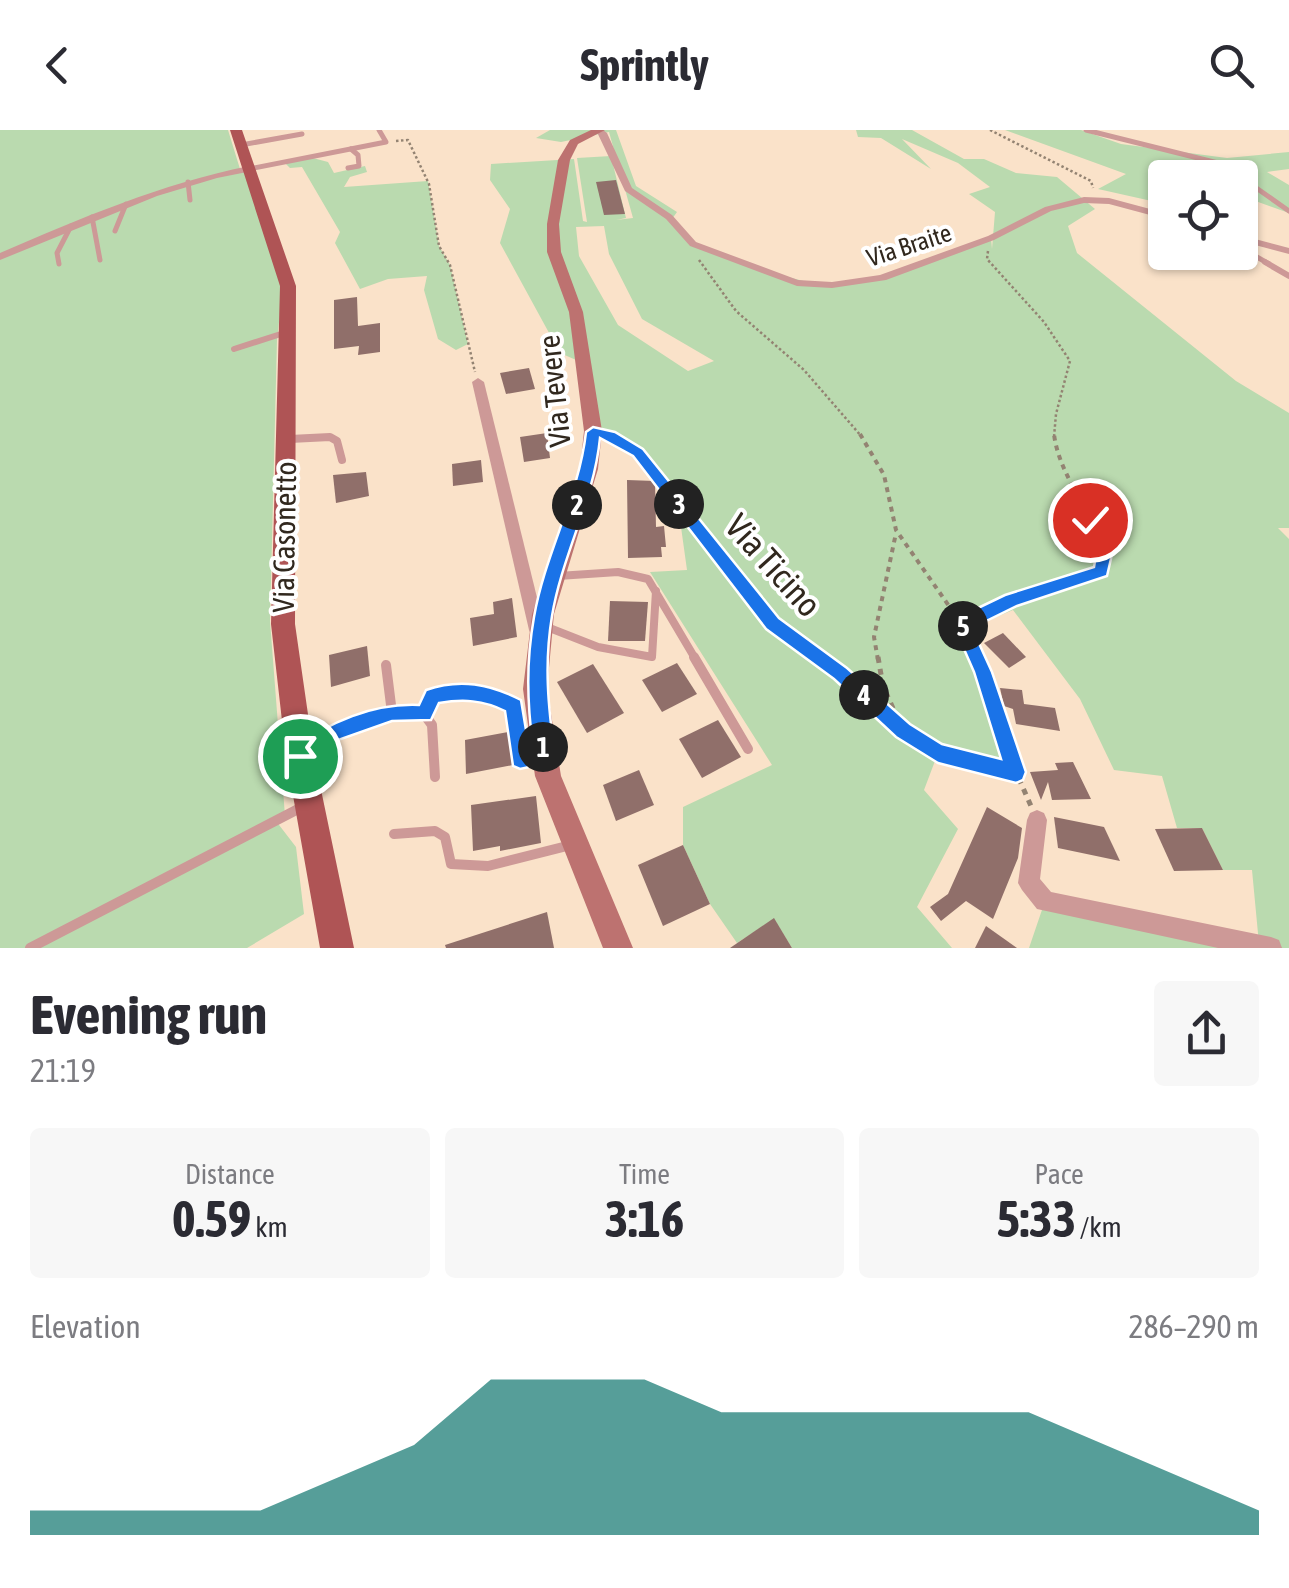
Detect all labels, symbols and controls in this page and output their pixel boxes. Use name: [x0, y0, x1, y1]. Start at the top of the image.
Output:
icon: back: [30, 38, 85, 93]
icon: search: [1204, 38, 1259, 93]
text: Sprintly: [580, 39, 709, 91]
map controls: [1148, 160, 1258, 270]
button: locate: [1148, 160, 1258, 270]
street label: Via Braite: [863, 218, 955, 272]
street label: Via Tevere: [531, 333, 577, 449]
street label: Via Casonetto: [266, 461, 302, 613]
pin: [1048, 478, 1133, 563]
pin: 3: [654, 479, 704, 529]
pin: 2: [552, 480, 602, 530]
text: 3: [672, 488, 686, 520]
text: 2: [570, 489, 584, 521]
icon: check: [1063, 493, 1118, 548]
street label: Via Ticino: [718, 506, 830, 624]
pin: 5: [938, 601, 988, 651]
text: 5: [956, 610, 970, 642]
pin: 4: [839, 670, 889, 720]
text: 4: [857, 679, 871, 711]
pin: [258, 714, 343, 799]
pin: 1: [518, 722, 568, 772]
icon: arrive: [273, 729, 328, 784]
text: 1: [536, 731, 550, 763]
button: share: [1154, 981, 1259, 1086]
text: Evening run: [30, 983, 267, 1046]
text: 21:19: [30, 1052, 96, 1089]
text: Distance: [185, 1158, 275, 1190]
text: Time: [619, 1158, 670, 1190]
text: Pace: [1035, 1158, 1084, 1190]
text: 0.59: [172, 1190, 251, 1248]
text: 3:16: [605, 1190, 684, 1248]
text: 5:33: [997, 1190, 1076, 1248]
text: km: [251, 1211, 288, 1243]
text: /km: [1076, 1211, 1122, 1243]
text: Elevation: [30, 1308, 141, 1345]
text: 286–290 m: [1129, 1308, 1259, 1345]

